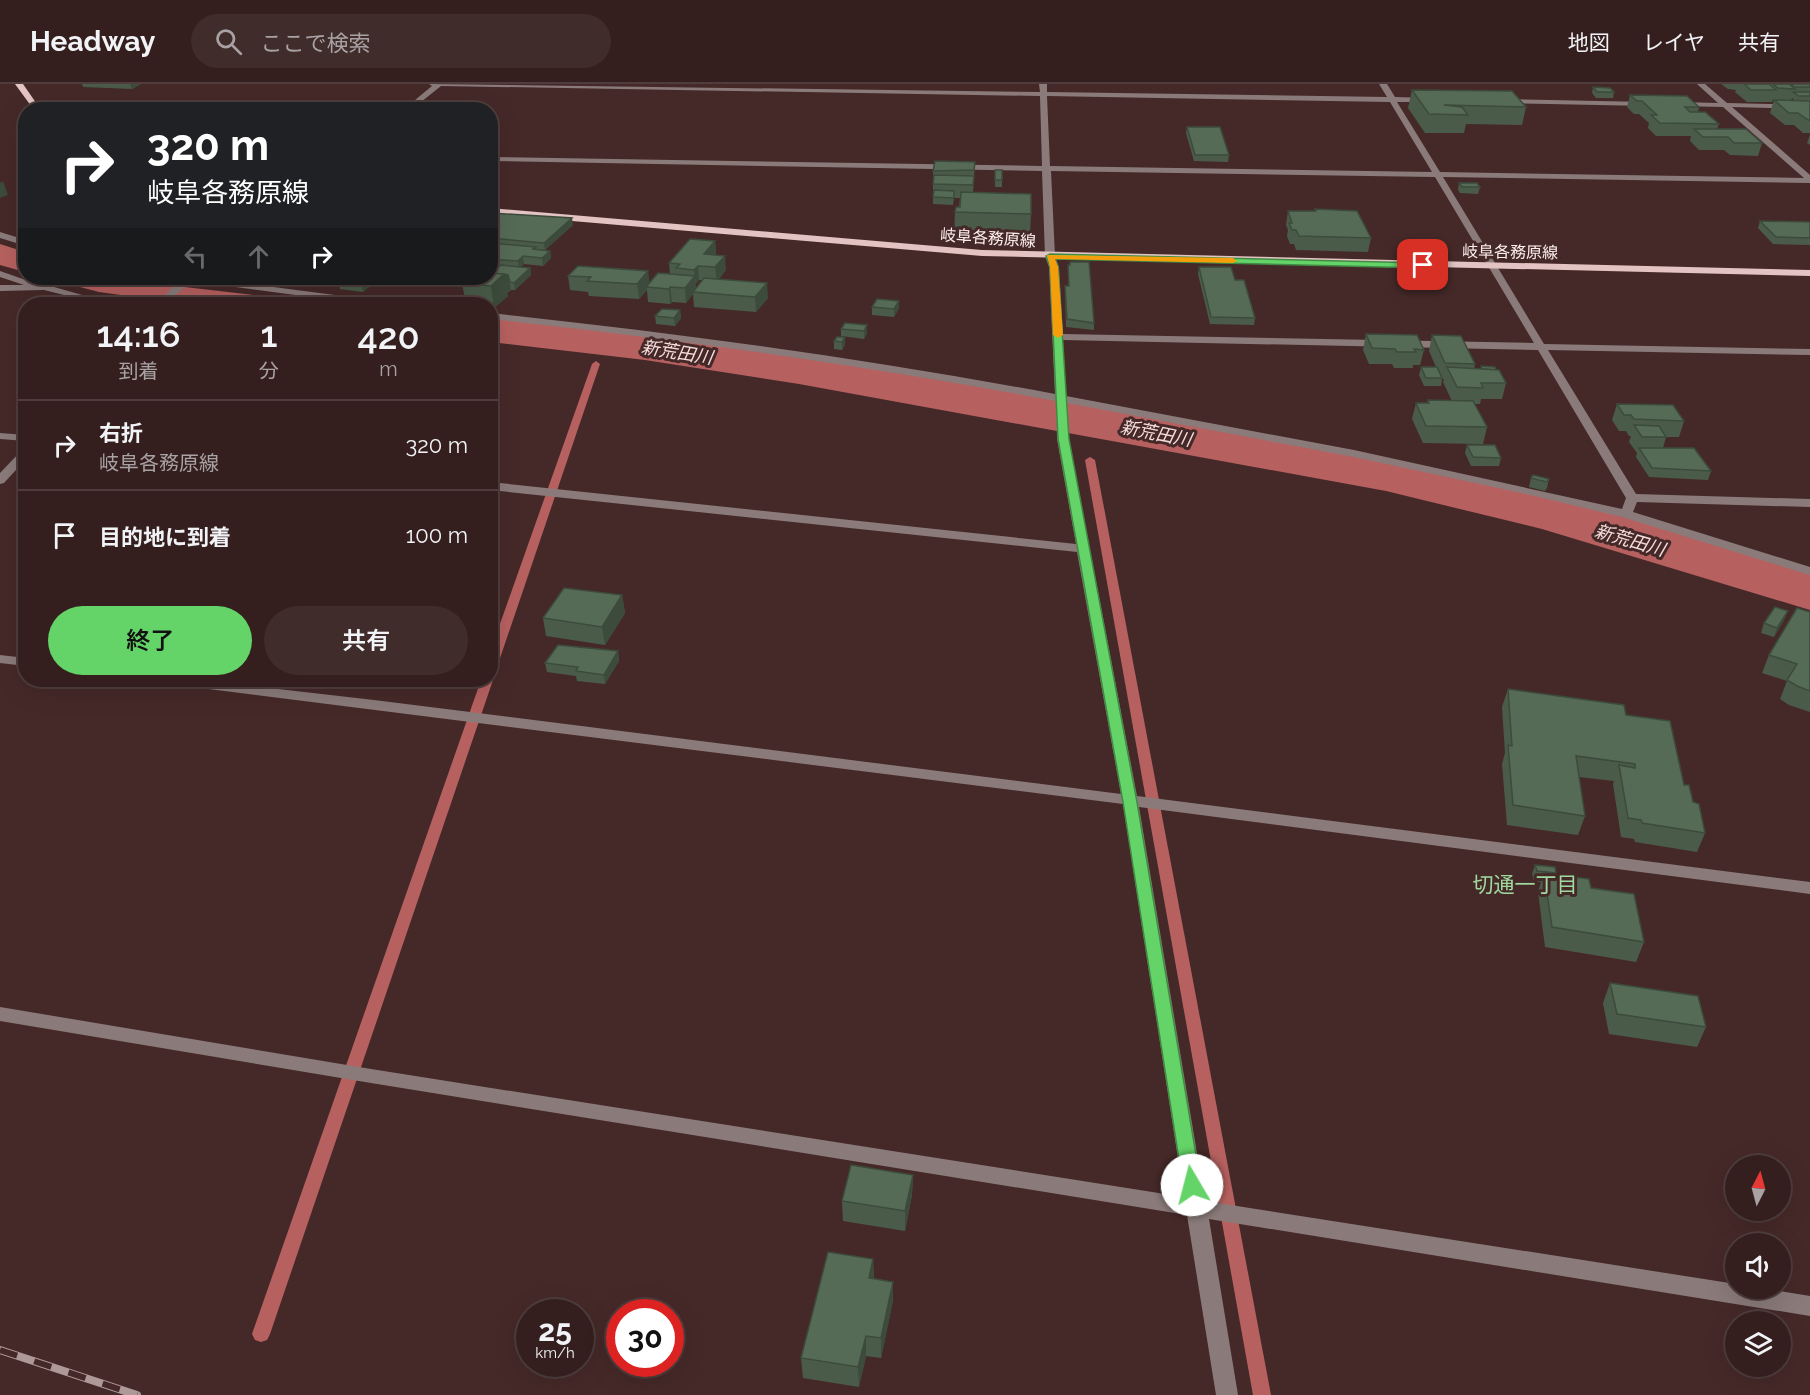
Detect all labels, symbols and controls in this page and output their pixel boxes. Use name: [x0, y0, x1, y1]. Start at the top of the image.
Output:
search box: [191, 14, 611, 68]
text: Headway: [30, 25, 155, 58]
icon: search: [212, 25, 245, 58]
text: ここで検索: [260, 30, 371, 56]
text: 地図: [1568, 30, 1610, 55]
text: レイヤ: [1643, 30, 1705, 55]
text: 共有: [1738, 30, 1780, 55]
text: 320 m: [147, 121, 269, 170]
icon: right: [48, 126, 126, 204]
text: 岐阜各務原線: [147, 177, 309, 208]
street label: 岐阜各務原線: [939, 225, 1037, 251]
pin: [1397, 239, 1448, 290]
icon: left: [179, 240, 212, 273]
icon: ahead: [242, 240, 275, 273]
icon: right: [305, 240, 338, 273]
street label: 岐阜各務原線: [1462, 242, 1558, 262]
icon: arrive: [1406, 248, 1439, 281]
text: 14:16: [96, 313, 181, 355]
text: 1: [260, 313, 277, 355]
text: 420: [357, 315, 420, 357]
water label: 新荒田川: [640, 336, 716, 368]
text: m: [379, 357, 398, 381]
text: 到着: [118, 359, 158, 383]
text: 分: [259, 359, 279, 383]
water label: 新荒田川: [1119, 416, 1195, 451]
text: 右折: [99, 420, 143, 446]
icon: right: [48, 429, 81, 462]
text: 320 m: [405, 432, 468, 458]
text: 岐阜各務原線: [99, 451, 219, 475]
icon: arrive: [48, 519, 81, 552]
water label: 新荒田川: [1593, 520, 1669, 561]
text: 100 m: [406, 522, 468, 548]
text: 目的地に到着: [99, 524, 231, 550]
button: 終了: [48, 606, 252, 675]
button: 共有: [264, 606, 468, 675]
district label: 切通一丁目: [1473, 872, 1578, 897]
position arrow: [1160, 1153, 1224, 1217]
north arrow: [1725, 1155, 1791, 1221]
map controls: [1725, 1155, 1791, 1377]
button: sound: [1725, 1233, 1791, 1299]
speed limit sign: 30: [606, 1299, 684, 1377]
button: layers: [1725, 1311, 1791, 1377]
text: 25: [538, 1313, 572, 1348]
text: km/h: [535, 1344, 575, 1362]

